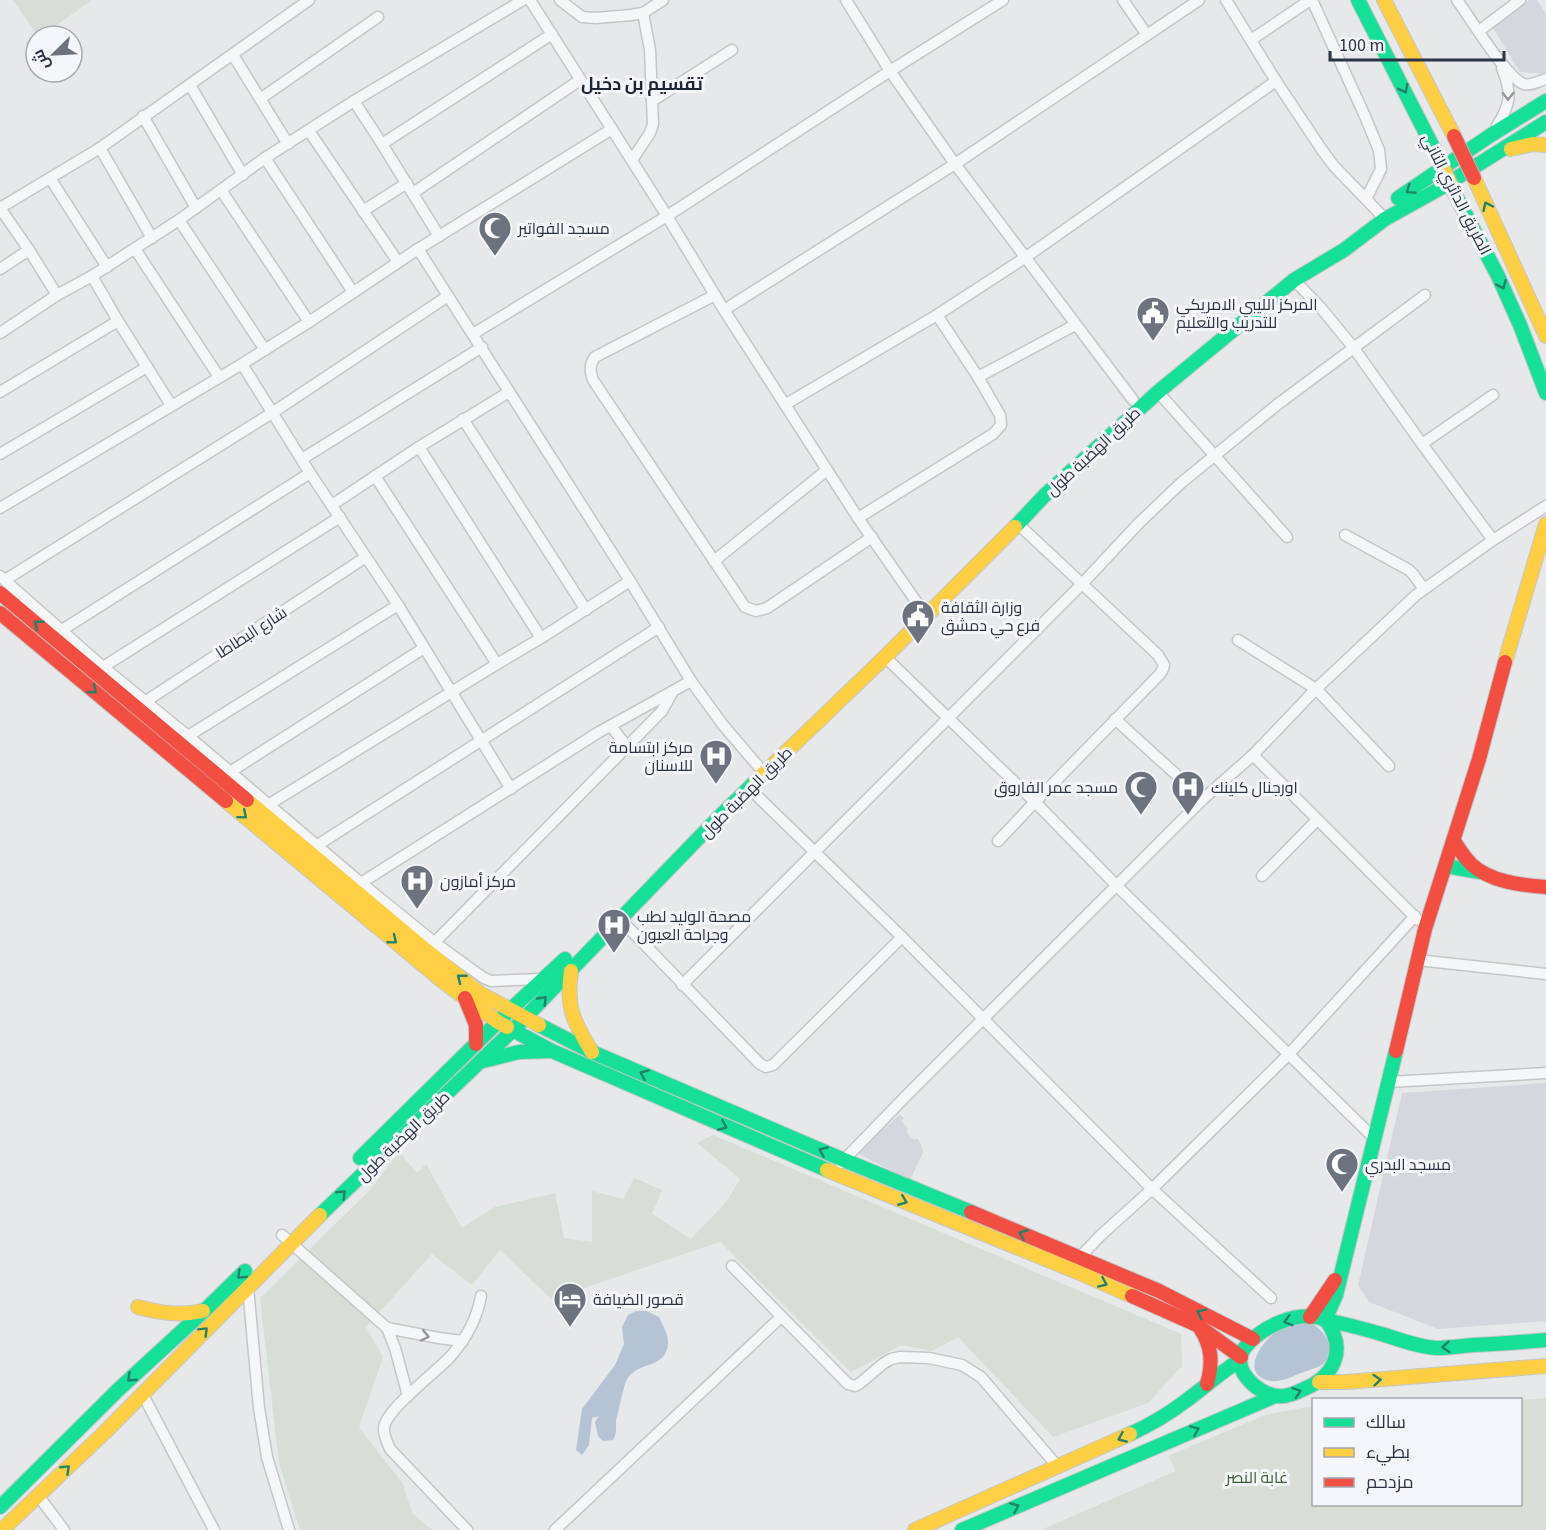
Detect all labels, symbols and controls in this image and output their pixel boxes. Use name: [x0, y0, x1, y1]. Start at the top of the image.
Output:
north arrow: [24, 24, 84, 84]
scale bar: [1330, 24, 1504, 62]
text: 100 m: [1339, 33, 1384, 58]
text: ش: [27, 46, 55, 74]
district label: تقسيم بن دخيل: [581, 72, 703, 97]
one-way arrow: [1396, 83, 1408, 94]
one-way arrow: [1502, 91, 1514, 100]
street label: الطريق الدائري الثاني: [1414, 130, 1496, 260]
one-way arrow: [1405, 183, 1416, 194]
one-way arrow: [1482, 202, 1494, 213]
mosque icon: مسجد الفواتير: [477, 210, 513, 257]
place label: مسجد الفواتير: [517, 218, 610, 240]
one-way arrow: [1495, 279, 1507, 290]
place label: المركز الليبي الامريكي للتدريب والتعليم: [1176, 294, 1318, 334]
public building icon: المركز الليبي الامريكي للتدريب والتعليم: [1135, 295, 1171, 342]
street label: طريق الهضبة طول: [1042, 402, 1146, 501]
place label: وزارة الثقافة فرع حي دمشق: [941, 597, 1040, 639]
public building icon: وزارة الثقافة فرع حي دمشق: [900, 598, 936, 645]
street label: شارع البطاطا: [212, 602, 291, 664]
one-way arrow: [34, 621, 45, 632]
one-way arrow: [86, 683, 97, 694]
place label: مركز ابتسامة للاسنان: [609, 737, 693, 777]
hospital icon: مركز ابتسامة للاسنان: [698, 738, 734, 785]
street label: طريق الهضبة طول: [696, 742, 797, 843]
mosque icon: مسجد عمر الفاروق: [1123, 769, 1159, 816]
hospital icon: اورجنال كلينك: [1170, 769, 1206, 816]
place label: مسجد عمر الفاروق: [994, 777, 1118, 799]
place label: اورجنال كلينك: [1211, 777, 1298, 799]
one-way arrow: [236, 808, 247, 819]
hospital icon: مركز أمازون: [399, 863, 435, 910]
place label: مركز أمازون: [440, 871, 516, 893]
place label: مصحة الوليد لطب وجراحة العيون: [637, 906, 751, 946]
hospital icon: مصحة الوليد لطب وجراحة العيون: [596, 907, 632, 954]
one-way arrow: [386, 933, 397, 944]
one-way arrow: [457, 975, 468, 986]
one-way arrow: [535, 996, 546, 1007]
one-way arrow: [639, 1070, 650, 1082]
street label: طريق الهضبة طول: [352, 1087, 455, 1187]
one-way arrow: [717, 1119, 728, 1131]
one-way arrow: [818, 1146, 829, 1158]
mosque icon: مسجد البدري: [1324, 1146, 1360, 1193]
place label: مسجد البدري: [1365, 1154, 1451, 1178]
one-way arrow: [336, 1190, 346, 1201]
one-way arrow: [897, 1194, 908, 1206]
one-way arrow: [1018, 1229, 1029, 1241]
one-way arrow: [238, 1267, 249, 1278]
one-way arrow: [1096, 1276, 1107, 1288]
hotel icon: قصور الضيافة: [552, 1281, 588, 1328]
place label: قصور الضيافة: [593, 1289, 684, 1311]
one-way arrow: [1196, 1308, 1207, 1320]
one-way arrow: [1283, 1314, 1294, 1326]
one-way arrow: [196, 1328, 207, 1339]
one-way arrow: [420, 1328, 430, 1341]
one-way arrow: [1441, 1340, 1450, 1353]
one-way arrow: [127, 1370, 138, 1381]
one-way arrow: [1373, 1373, 1382, 1386]
one-way arrow: [1291, 1386, 1301, 1399]
legend: [1312, 1398, 1522, 1506]
text: سالك: [1366, 1410, 1406, 1435]
one-way arrow: [1188, 1425, 1199, 1437]
one-way arrow: [1118, 1430, 1129, 1442]
text: بطيء: [1366, 1440, 1410, 1466]
one-way arrow: [58, 1465, 69, 1476]
park label: غابة النصر: [1225, 1467, 1288, 1489]
text: مزدحم: [1366, 1470, 1414, 1495]
one-way arrow: [1009, 1502, 1020, 1514]

